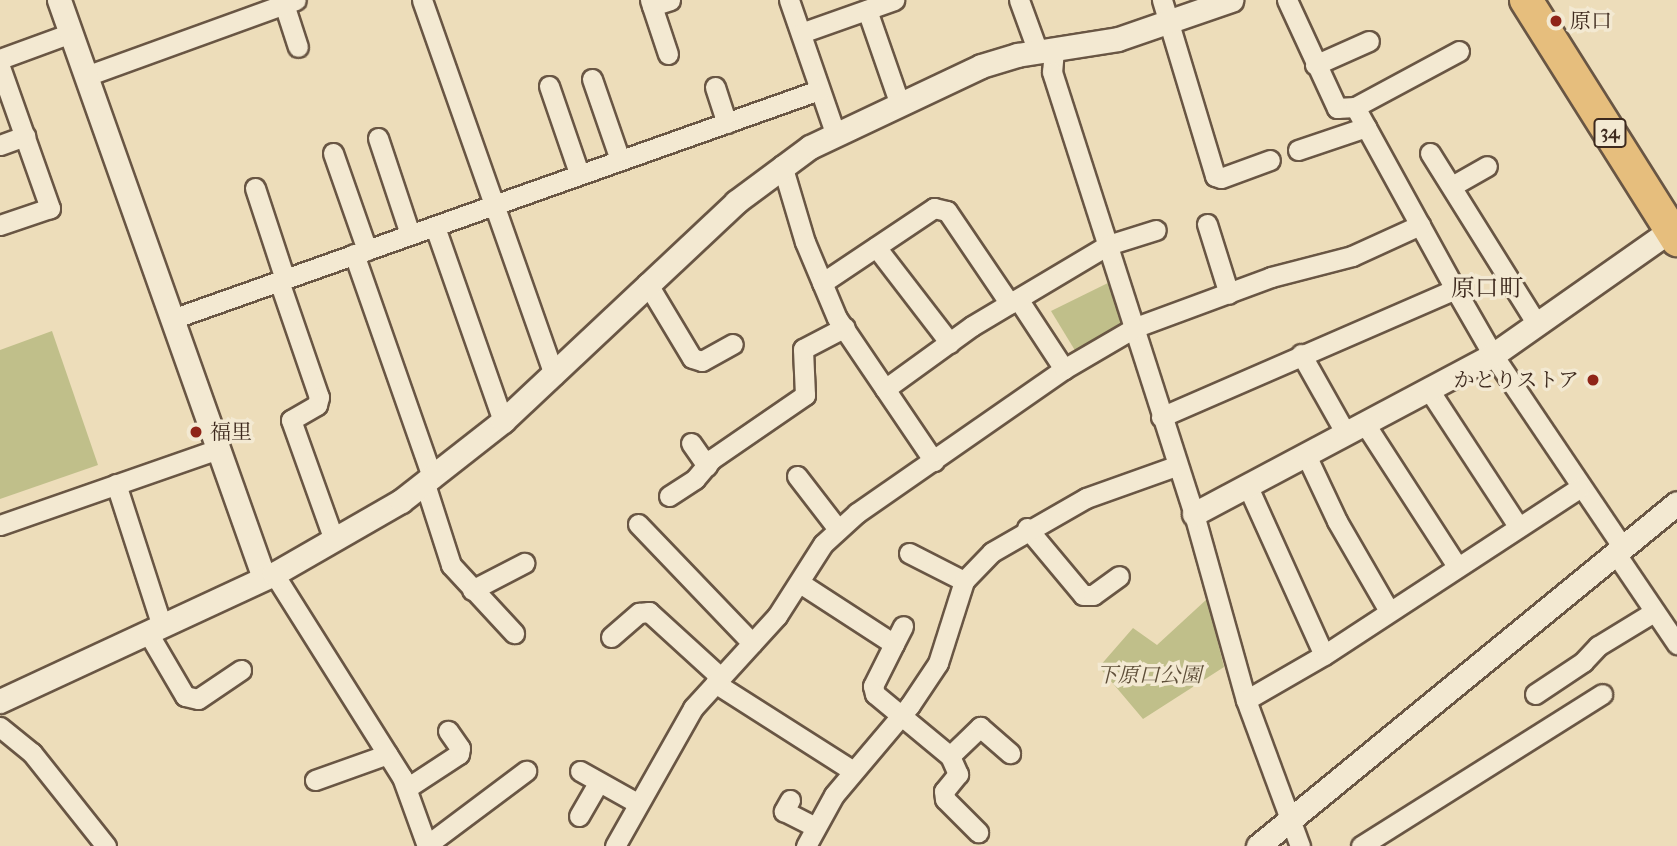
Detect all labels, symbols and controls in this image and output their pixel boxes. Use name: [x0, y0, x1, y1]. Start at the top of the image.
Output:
place label: 原口: [1570, 8, 1612, 34]
marker: 原口: [1548, 13, 1564, 29]
road number: 34: [1592, 118, 1628, 148]
district label: 原口町: [1451, 275, 1523, 303]
place label: かとりストア: [1453, 367, 1579, 393]
marker: かとりストア: [1585, 372, 1601, 388]
place label: 福里: [210, 419, 252, 445]
marker: 福里: [188, 424, 204, 440]
park label: 下原口公園: [1097, 662, 1201, 688]

